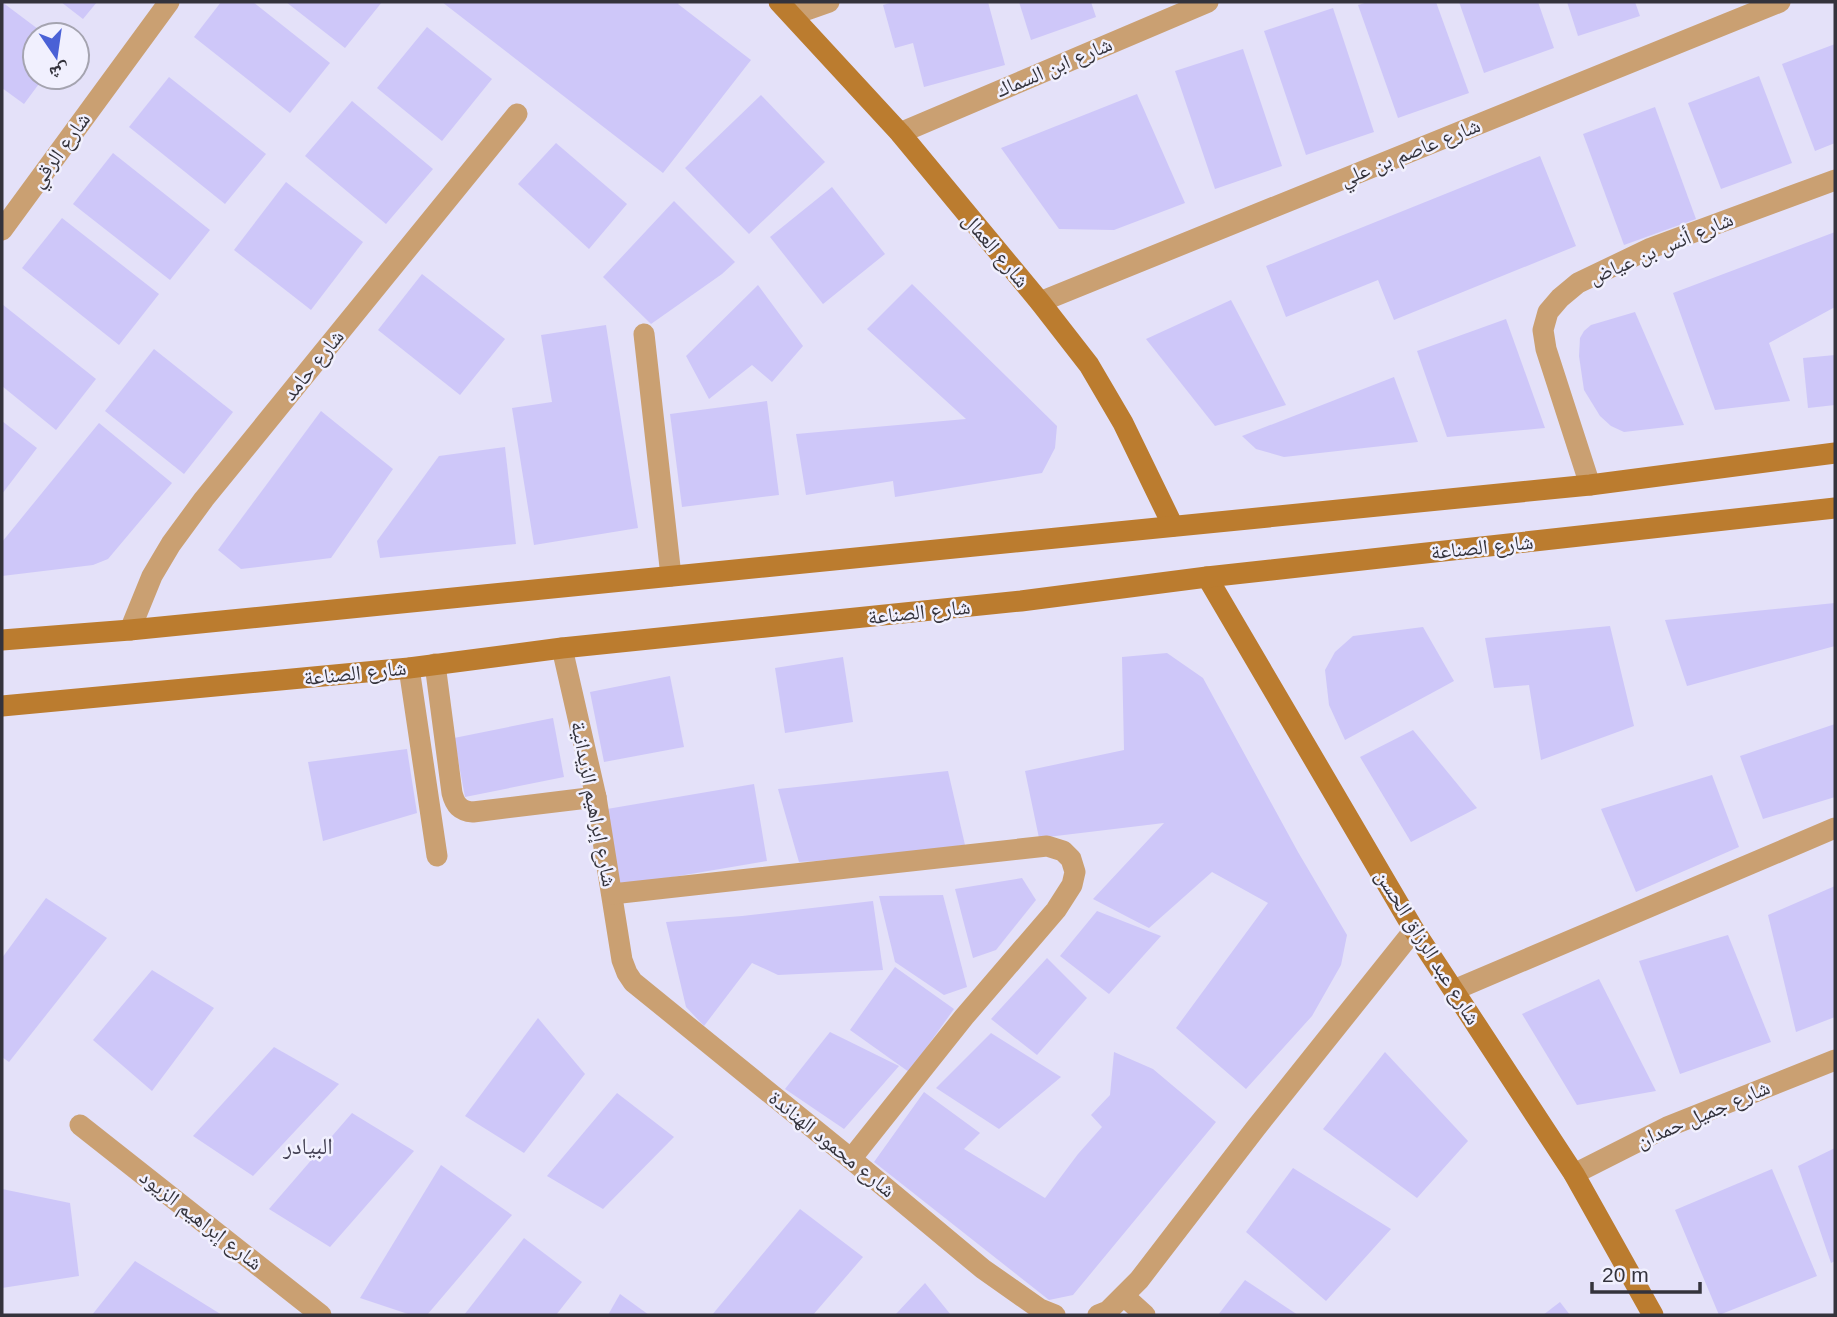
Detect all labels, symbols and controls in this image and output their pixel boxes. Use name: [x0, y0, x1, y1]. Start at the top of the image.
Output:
north arrow: [21, 21, 91, 91]
street label: شارع ابن السماك: [992, 32, 1116, 103]
text: ش: [47, 59, 72, 85]
street label: شارع الرقي: [25, 108, 99, 195]
street label: شارع عاصم بن علي: [1336, 113, 1485, 195]
street label: شارع أنس بن عياض: [1585, 206, 1737, 290]
street label: شارع العمال: [957, 208, 1034, 293]
street label: شارع حامد: [277, 325, 350, 406]
street label: شارع الصناعة: [1429, 530, 1535, 565]
street label: شارع الصناعة: [866, 595, 972, 630]
street label: شارع الصناعة: [302, 656, 408, 691]
street label: شارع إبراهيم الزيدانية: [564, 719, 622, 889]
street label: شارع عبد الرزاق الحسن: [1370, 865, 1485, 1030]
street label: شارع جميل حمدان: [1633, 1075, 1774, 1154]
street label: شارع محمود الهناندة: [763, 1086, 900, 1203]
district label: البيادر: [282, 1133, 333, 1160]
street label: شارع إبراهيم الزيود: [134, 1165, 267, 1277]
scale bar: [1592, 1250, 1700, 1294]
text: 20 m: [1602, 1263, 1649, 1286]

